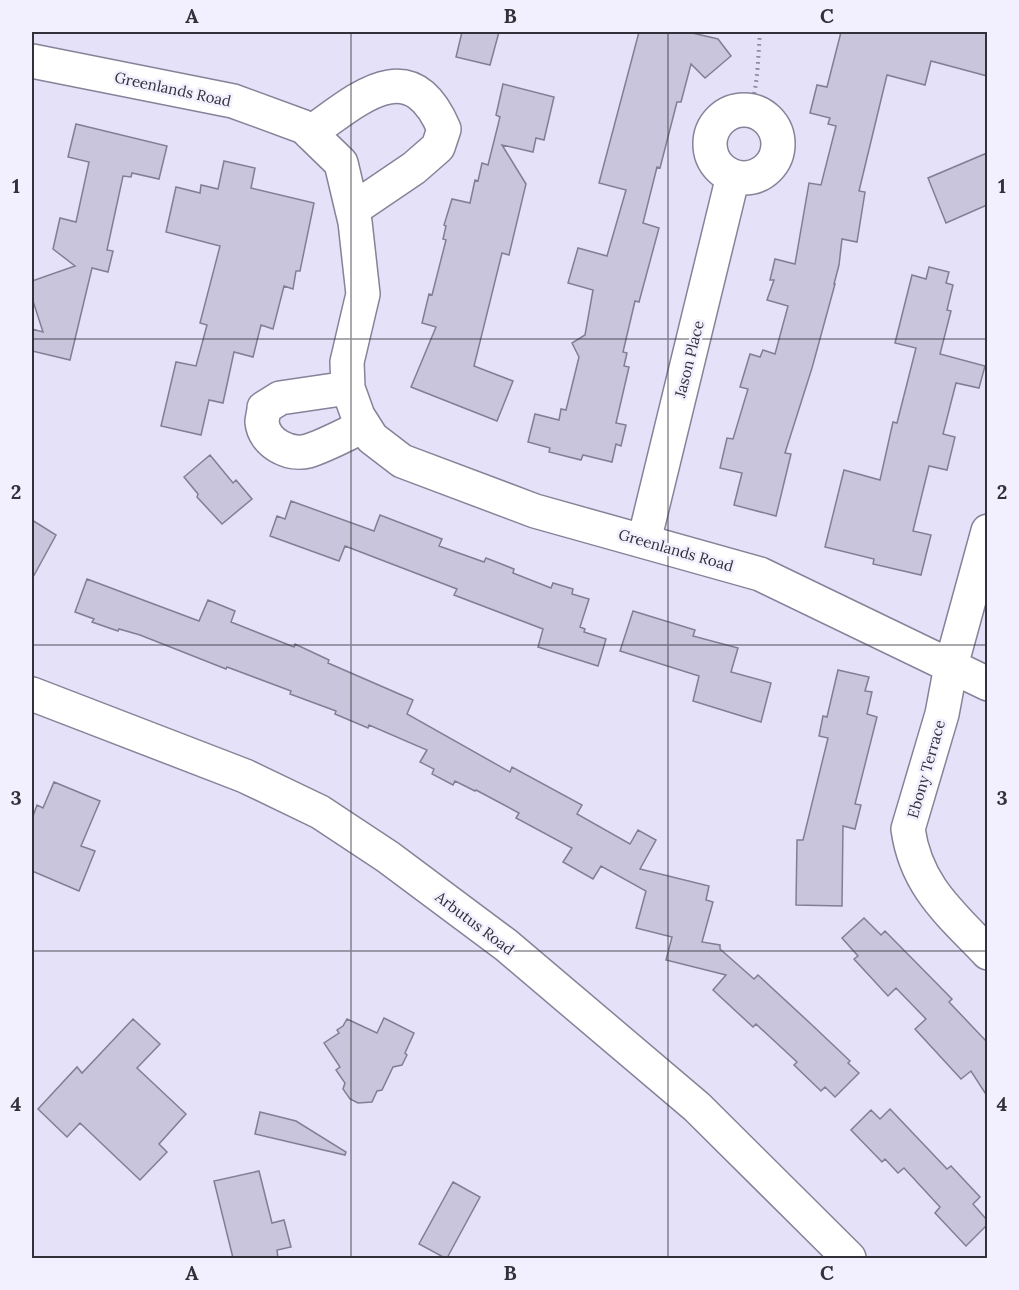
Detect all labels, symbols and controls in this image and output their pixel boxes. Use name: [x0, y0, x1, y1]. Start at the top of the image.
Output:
text: A: [185, 3, 199, 28]
text: B: [503, 3, 517, 28]
text: C: [820, 3, 834, 28]
street label: Greenlands Road: [113, 67, 233, 111]
text: 1: [12, 173, 20, 198]
text: 1: [998, 173, 1006, 198]
street label: Jason Place: [670, 318, 708, 400]
text: 2: [11, 479, 21, 504]
text: 2: [997, 479, 1007, 504]
street label: Greenlands Road: [616, 525, 736, 575]
street label: Ebony Terrace: [903, 718, 949, 820]
text: 3: [10, 785, 22, 810]
text: 3: [996, 785, 1008, 810]
street label: Arbutus Road: [431, 887, 518, 959]
text: 4: [11, 1091, 22, 1116]
text: 4: [997, 1091, 1008, 1116]
text: A: [185, 1260, 199, 1285]
text: B: [503, 1260, 517, 1285]
text: C: [820, 1260, 834, 1285]

